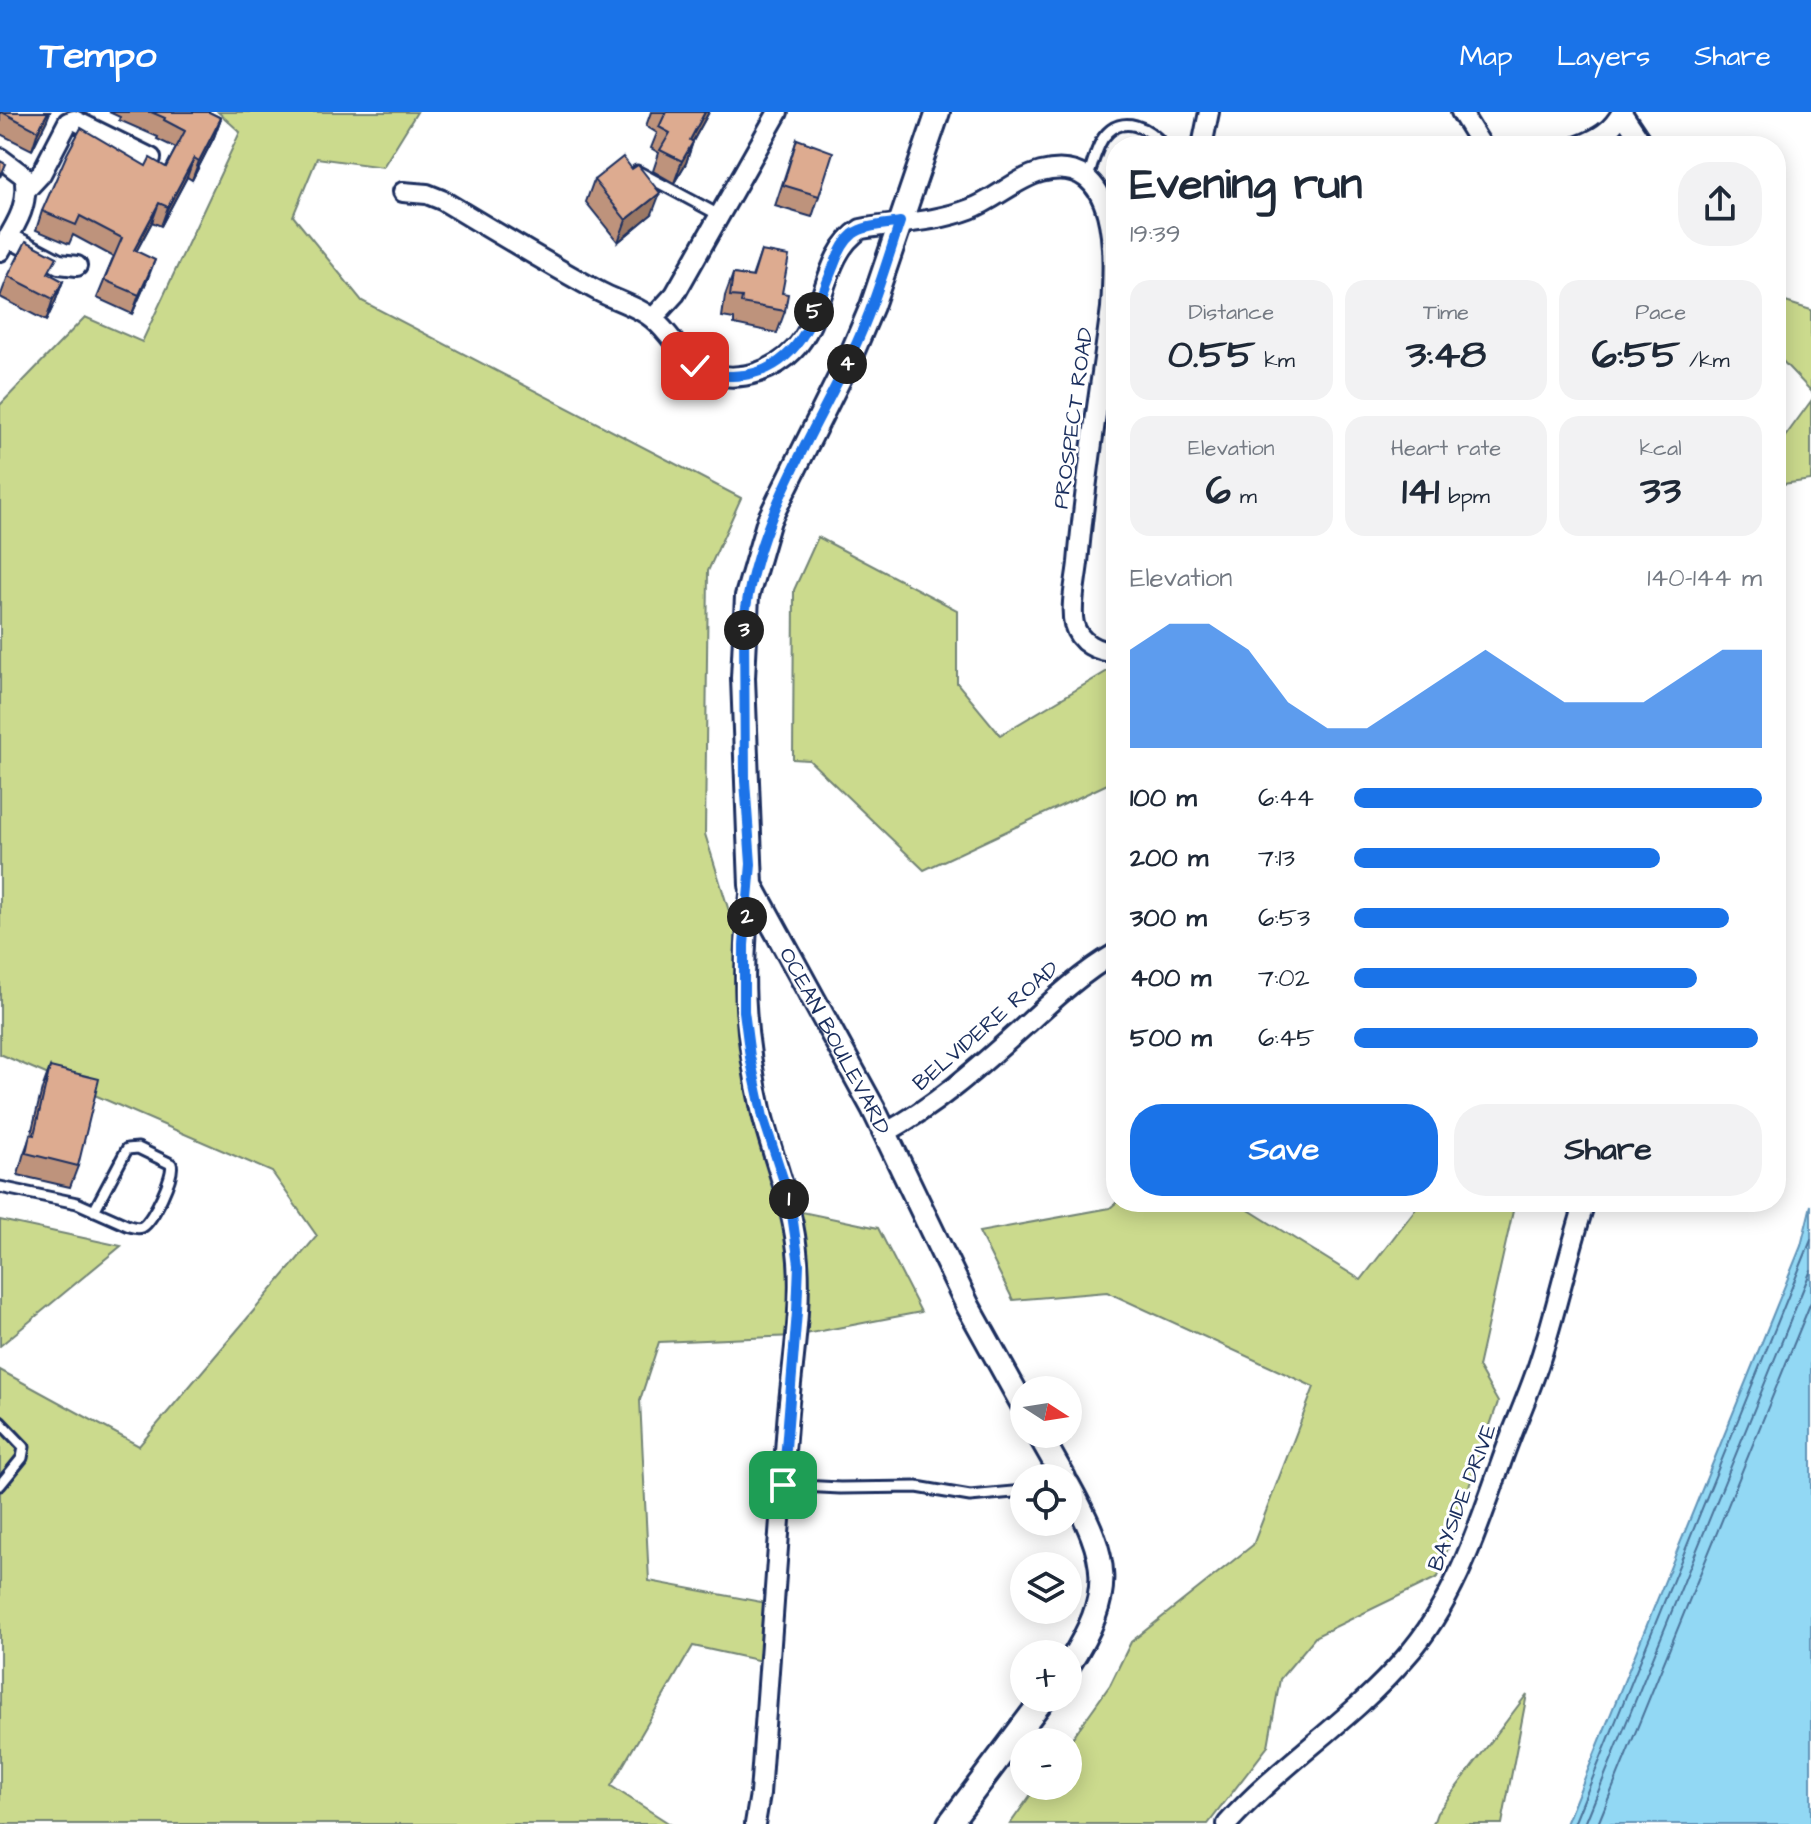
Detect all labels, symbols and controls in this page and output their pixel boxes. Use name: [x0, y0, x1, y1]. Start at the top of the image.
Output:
text: Tempo: [40, 30, 156, 82]
text: Map: [1460, 37, 1513, 76]
text: Layers: [1557, 37, 1650, 76]
text: Share: [1694, 37, 1771, 76]
text: Evening run: [1130, 155, 1362, 216]
button: share: [1678, 162, 1762, 246]
text: 19:39: [1130, 216, 1181, 252]
pin: 5: [794, 292, 834, 332]
text: 5: [806, 296, 822, 327]
text: Distance: [1189, 297, 1274, 328]
text: Time: [1423, 297, 1469, 328]
text: Pace: [1635, 297, 1686, 328]
street label: PROSPECT ROAD: [1045, 326, 1102, 511]
text: 0.55: [1168, 328, 1255, 383]
text: 3:48: [1406, 328, 1486, 383]
text: 6:55: [1592, 328, 1680, 383]
pin: [661, 332, 729, 400]
icon: check: [673, 344, 717, 388]
pin: 4: [827, 344, 867, 384]
text: km: [1255, 345, 1295, 376]
text: /km: [1680, 345, 1730, 376]
text: 4: [840, 348, 854, 379]
text: Elevation: [1188, 433, 1275, 464]
text: Heart rate: [1391, 433, 1501, 464]
text: kcal: [1640, 433, 1682, 464]
text: 6: [1206, 464, 1231, 519]
text: 141: [1402, 464, 1439, 519]
text: 33: [1640, 464, 1681, 519]
text: m: [1231, 481, 1257, 512]
text: bpm: [1439, 481, 1490, 512]
text: Elevation: [1130, 560, 1232, 596]
text: 140–144 m: [1647, 560, 1762, 596]
pin: 3: [724, 610, 764, 650]
text: 3: [738, 614, 750, 645]
text: 100 m: [1130, 780, 1197, 816]
text: 6:44: [1258, 780, 1314, 816]
text: 200 m: [1130, 840, 1208, 876]
text: 7:13: [1258, 840, 1295, 876]
pin: 2: [727, 897, 767, 937]
text: 300 m: [1130, 900, 1207, 936]
text: 6:53: [1258, 900, 1310, 936]
text: 2: [741, 901, 753, 932]
street label: OCEAN BOULEVARD: [771, 942, 897, 1140]
street label: BELVIDERE ROAD: [906, 954, 1066, 1098]
text: 400 m: [1130, 960, 1211, 996]
text: 7:02: [1258, 960, 1310, 996]
text: 500 m: [1130, 1020, 1212, 1056]
text: 6:45: [1258, 1020, 1315, 1056]
button: Save: [1130, 1104, 1438, 1196]
button: Share: [1454, 1104, 1762, 1196]
pin: 1: [769, 1179, 809, 1219]
text: 1: [788, 1183, 790, 1214]
north arrow: [1010, 1376, 1082, 1448]
map controls: [1010, 1376, 1082, 1800]
street label: BAYSIDE DRIVE: [1420, 1420, 1505, 1576]
pin: [749, 1451, 817, 1519]
icon: arrive: [761, 1463, 805, 1507]
button: locate: [1010, 1464, 1082, 1536]
button: layers: [1010, 1552, 1082, 1624]
button: +: [1010, 1640, 1082, 1712]
button: −: [1010, 1728, 1082, 1800]

